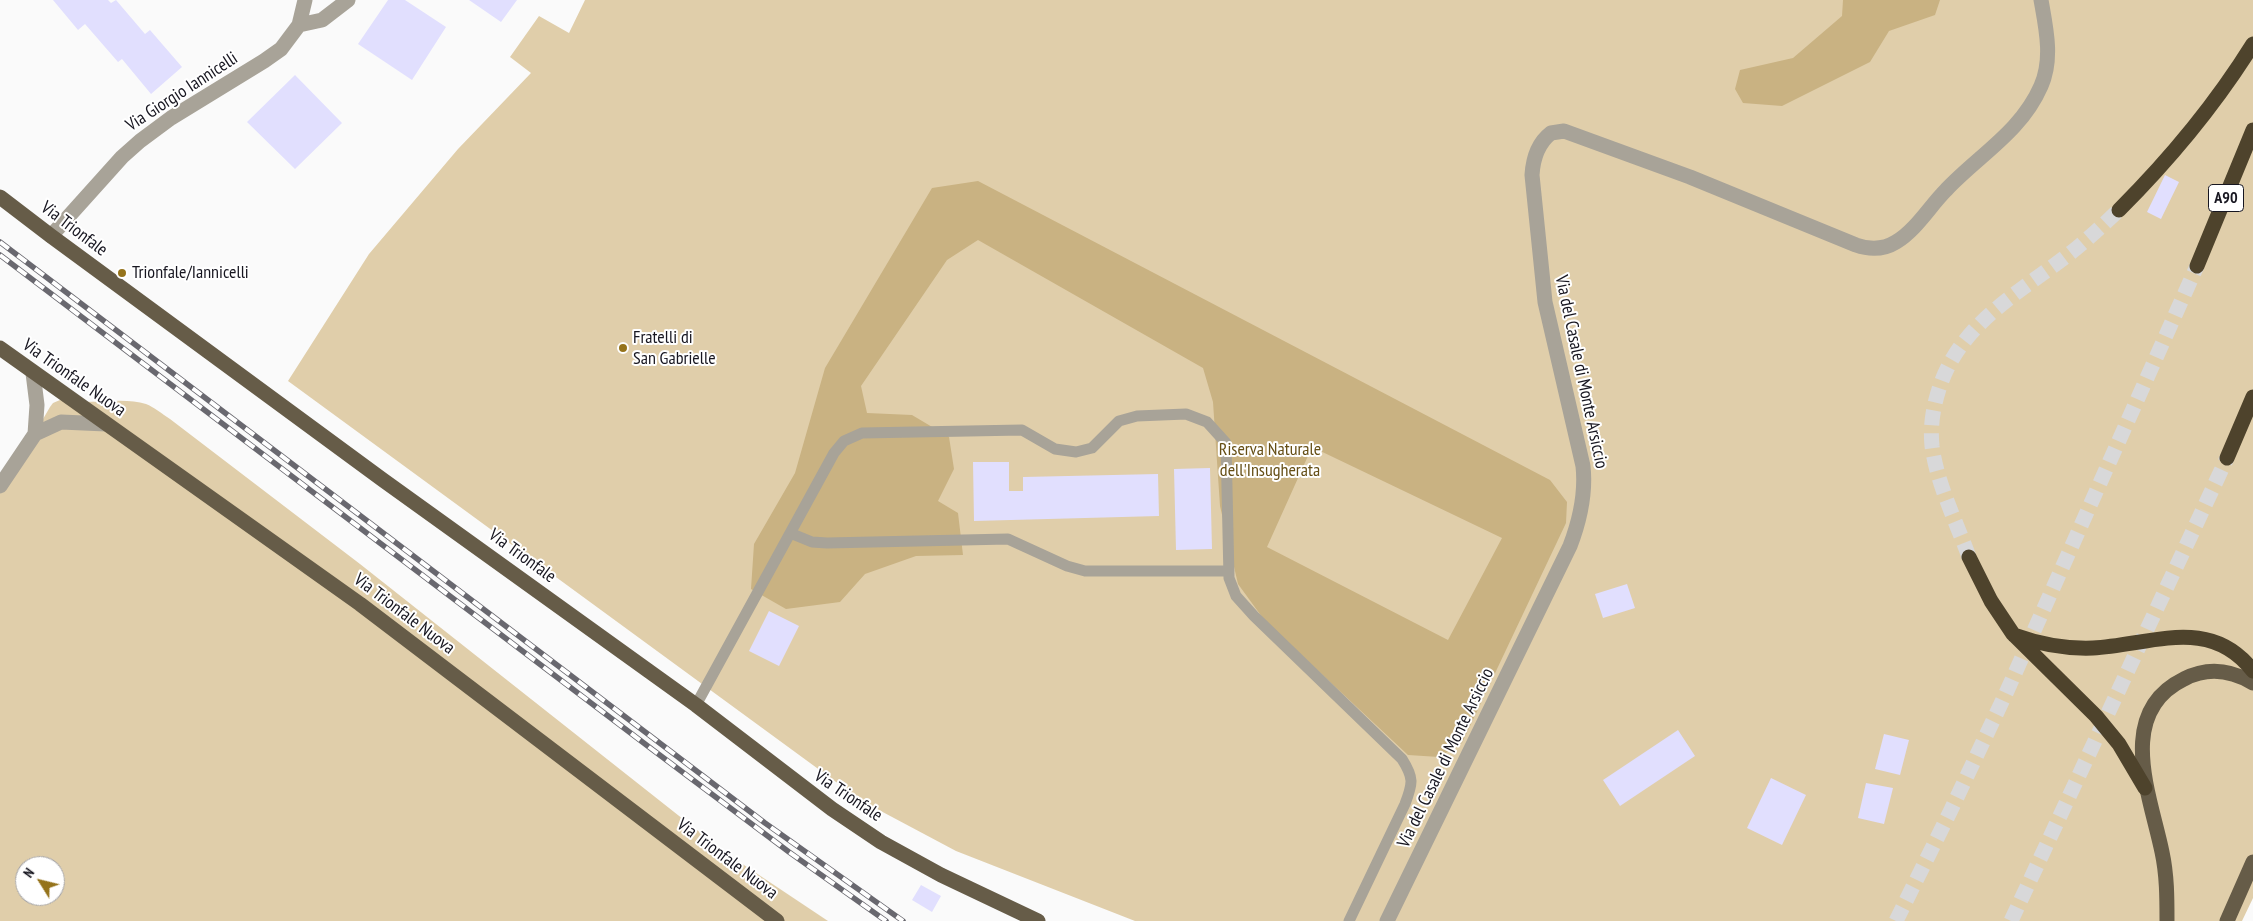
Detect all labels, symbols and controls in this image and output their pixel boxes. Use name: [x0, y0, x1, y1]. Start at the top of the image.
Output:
street label: Via Giorgio Iannicelli: [122, 48, 242, 136]
road number: A90: [2208, 184, 2244, 212]
street label: Via Trionfale: [36, 197, 112, 261]
place label: Trionfale/Iannicelli: [132, 262, 249, 284]
marker: Trionfale/Iannicelli: [116, 267, 128, 279]
street label: Via del Casale di Monte Arsiccio: [1550, 274, 1612, 470]
place label: Fratelli di San Gabrielle: [633, 327, 716, 369]
street label: Via Trionfale Nuova: [18, 334, 130, 422]
marker: Fratelli di San Gabrielle: [617, 342, 629, 354]
park label: Riserva Naturale dell'Insugherata: [1219, 439, 1321, 482]
street label: Via Trionfale: [484, 524, 560, 588]
street label: Via Trionfale Nuova: [349, 569, 459, 659]
street label: Via del Casale di Monte Arsiccio: [1393, 665, 1499, 851]
street label: Via Trionfale: [810, 765, 886, 827]
street label: Via Trionfale Nuova: [672, 814, 782, 904]
north arrow: [15, 856, 65, 906]
text: N: [19, 864, 38, 881]

